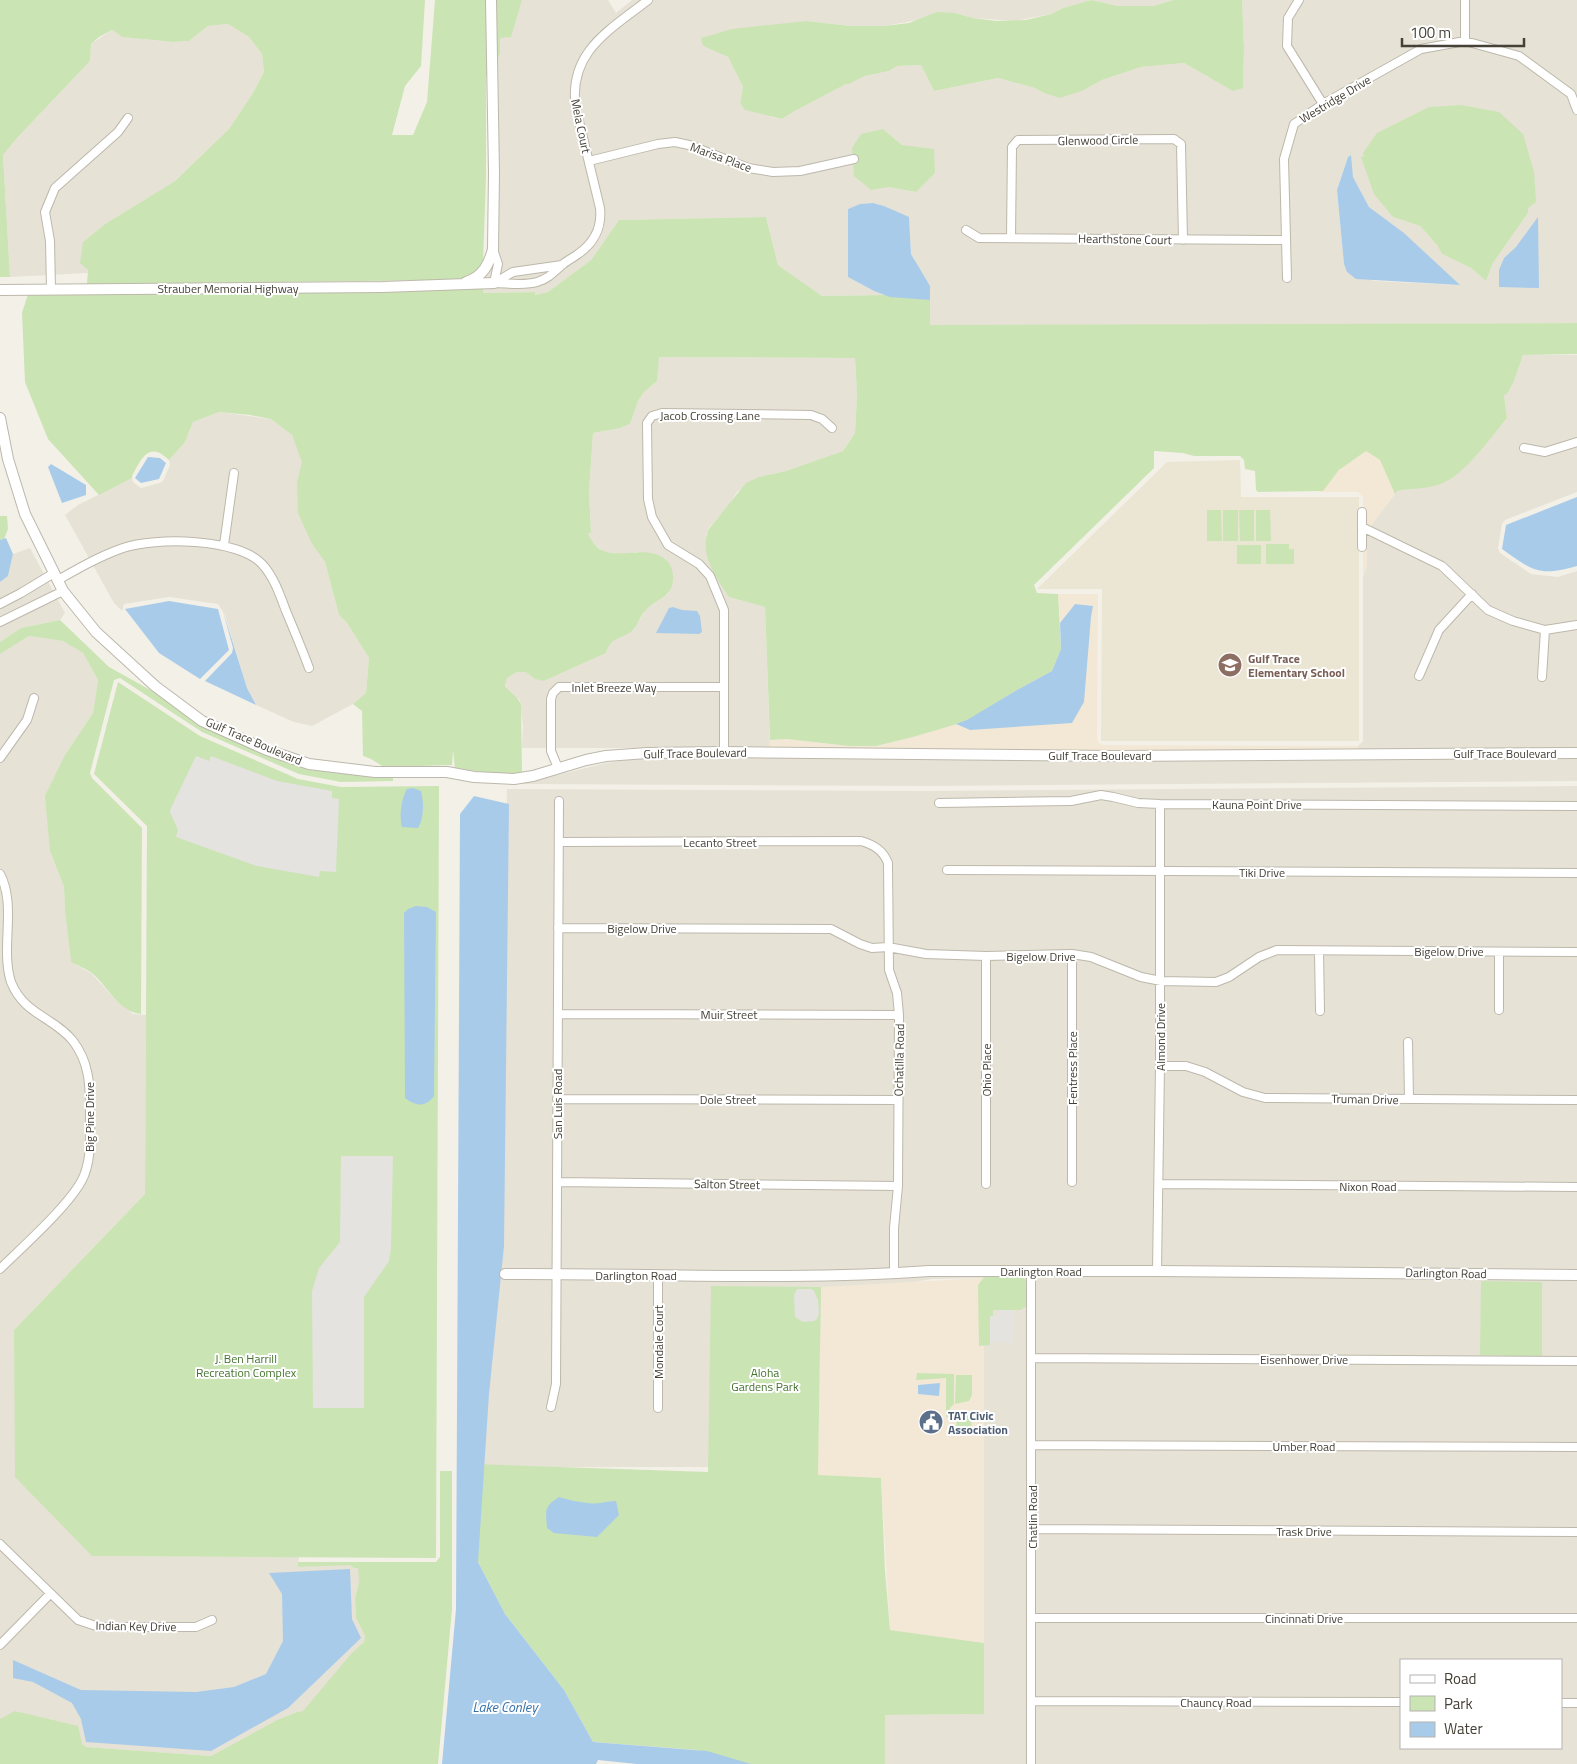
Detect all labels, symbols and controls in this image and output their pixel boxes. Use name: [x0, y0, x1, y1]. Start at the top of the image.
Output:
scale bar: [1402, 15, 1524, 47]
text: 100 m: [1410, 21, 1451, 44]
street label: Westridge Drive: [1296, 70, 1374, 128]
street label: Mela Court: [566, 97, 596, 156]
street label: Glenwood Circle: [1058, 130, 1138, 150]
street label: Marisa Place: [688, 137, 754, 177]
street label: Hearthstone Court: [1078, 229, 1173, 249]
street label: Strauber Memorial Highway: [157, 279, 299, 298]
street label: Jacob Crossing Lane: [660, 406, 760, 425]
place label: Gulf Trace Elementary School: [1248, 649, 1345, 682]
school or university icon: Gulf Trace Elementary School: [1217, 652, 1243, 678]
street label: Inlet Breeze Way: [572, 678, 657, 697]
street label: Gulf Trace Boulevard: [203, 712, 305, 770]
street label: Gulf Trace Boulevard: [643, 743, 747, 763]
street label: Gulf Trace Boulevard: [1453, 744, 1557, 763]
street label: Gulf Trace Boulevard: [1048, 746, 1152, 765]
street label: Kauna Point Drive: [1212, 795, 1302, 814]
street label: Lecanto Street: [683, 833, 758, 852]
street label: Tiki Drive: [1239, 863, 1285, 882]
street label: Bigelow Drive: [607, 919, 677, 938]
street label: Bigelow Drive: [1414, 942, 1484, 961]
street label: Bigelow Drive: [1006, 947, 1076, 966]
street label: Almond Drive: [1151, 1003, 1170, 1071]
street label: Muir Street: [701, 1005, 758, 1024]
street label: Ochatilla Road: [889, 1024, 909, 1096]
street label: Fentress Place: [1063, 1031, 1082, 1105]
street label: Ohio Place: [977, 1043, 996, 1097]
street label: San Luis Road: [548, 1069, 567, 1139]
street label: Big Pine Drive: [80, 1082, 99, 1152]
street label: Truman Drive: [1331, 1089, 1399, 1109]
street label: Dole Street: [700, 1090, 757, 1109]
street label: Salton Street: [694, 1174, 761, 1194]
street label: Nixon Road: [1339, 1177, 1397, 1196]
street label: Darlington Road: [1000, 1262, 1082, 1281]
street label: Darlington Road: [1405, 1263, 1487, 1283]
street label: Darlington Road: [595, 1266, 677, 1285]
street label: Mondale Court: [649, 1304, 668, 1379]
park label: J. Ben Harrill Recreation Complex: [196, 1349, 297, 1382]
street label: Eisenhower Drive: [1260, 1350, 1348, 1369]
park label: Aloha Gardens Park: [731, 1363, 799, 1396]
place label: TAT Civic Association: [948, 1406, 1008, 1439]
public building icon: TAT Civic Association: [918, 1409, 944, 1435]
street label: Umber Road: [1273, 1437, 1335, 1456]
street label: Chatlin Road: [1023, 1485, 1042, 1549]
street label: Trask Drive: [1276, 1522, 1332, 1541]
street label: Cincinnati Drive: [1265, 1609, 1343, 1628]
street label: Indian Key Drive: [95, 1616, 177, 1636]
legend: [1400, 1659, 1562, 1749]
text: Road: [1444, 1667, 1476, 1690]
text: Park: [1444, 1692, 1473, 1715]
street label: Chauncy Road: [1180, 1693, 1252, 1712]
water label: Lake Conley: [472, 1696, 539, 1717]
text: Water: [1444, 1717, 1483, 1740]

